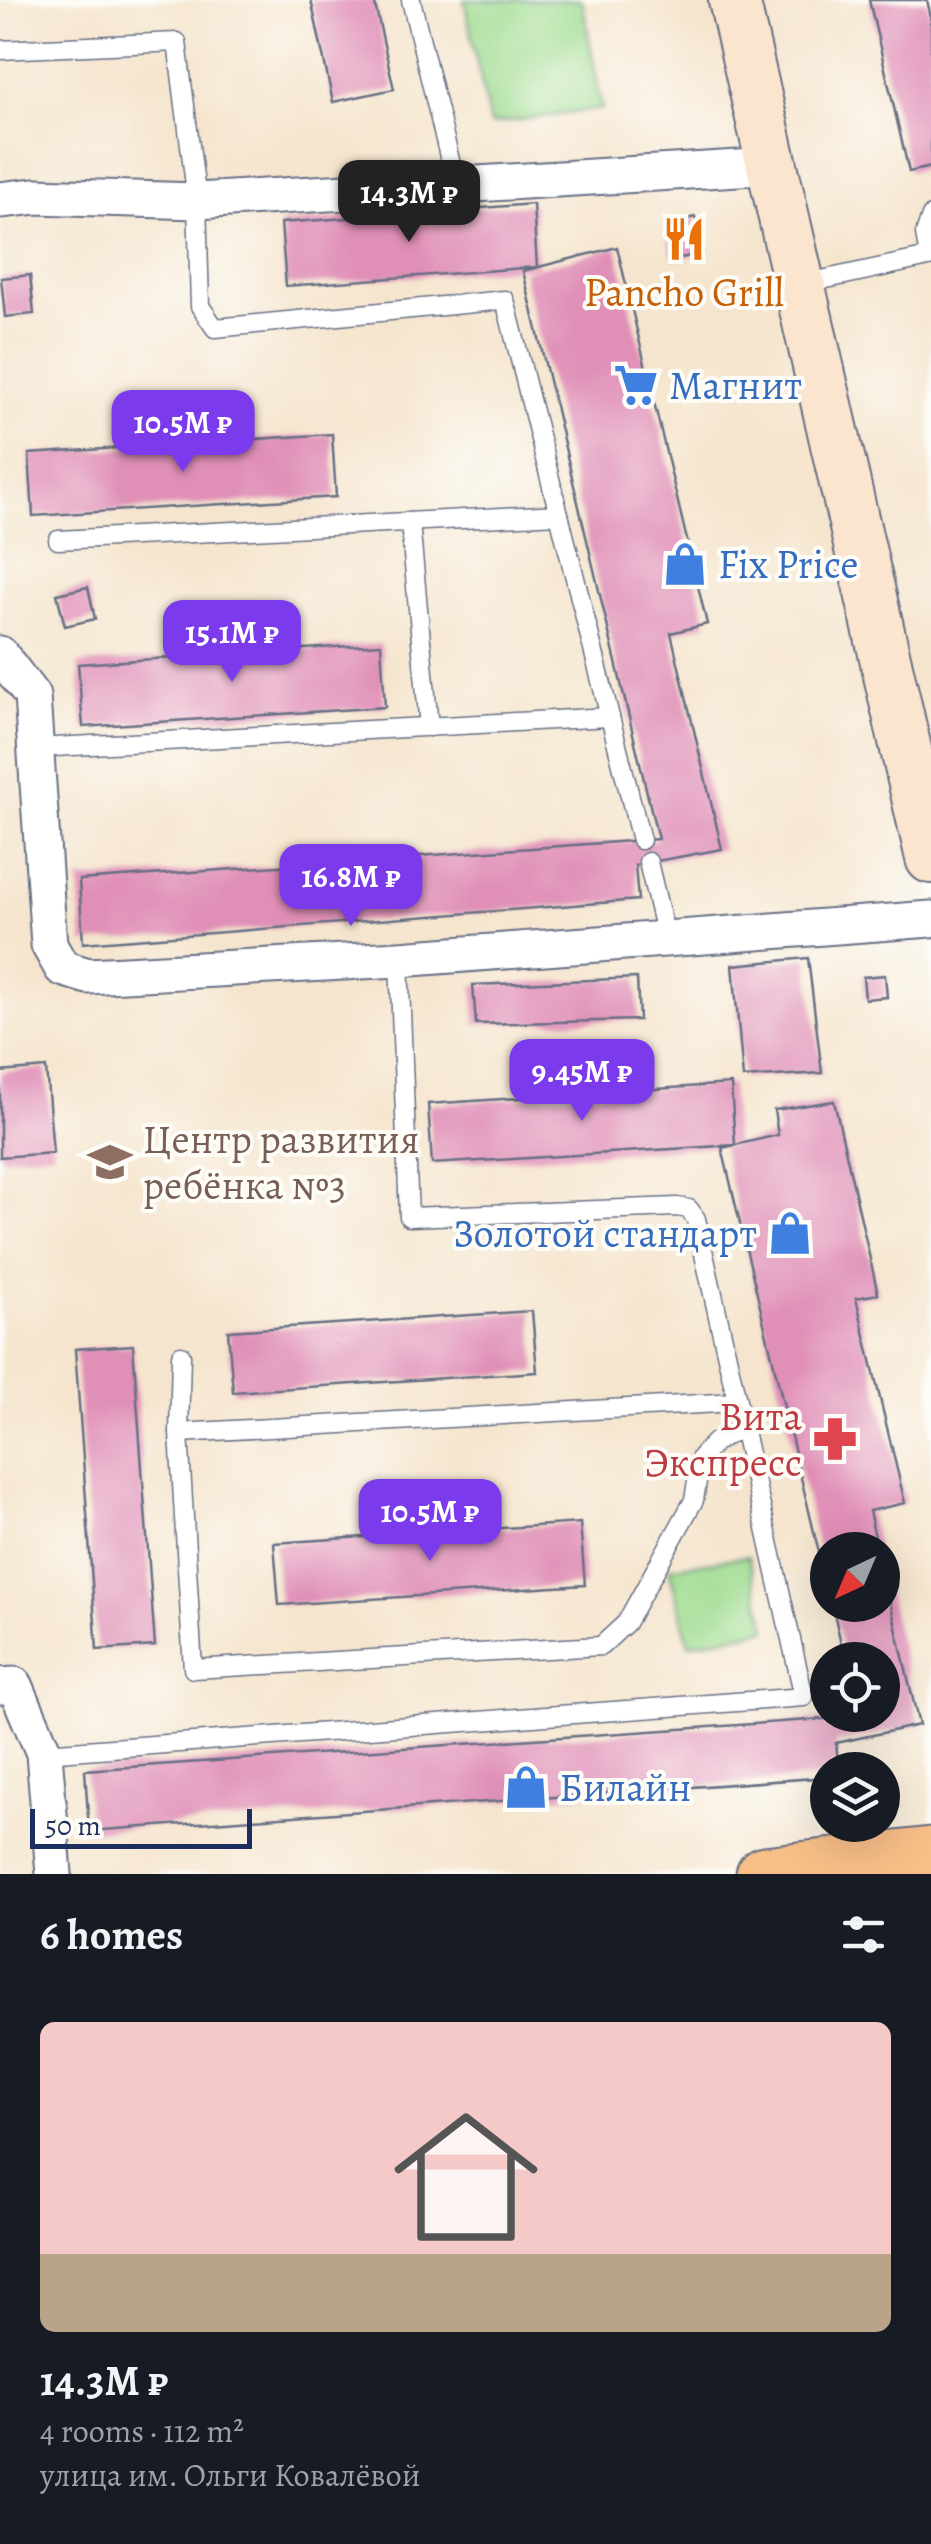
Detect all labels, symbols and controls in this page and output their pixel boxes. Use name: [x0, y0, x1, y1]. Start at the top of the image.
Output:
pin: 14.3M ₽: [317, 160, 501, 245]
text: 14.3M ₽: [360, 170, 458, 214]
restaurant icon: Pancho Grill: [660, 215, 708, 263]
place label: Pancho Grill: [584, 265, 784, 320]
place label: Магнит: [669, 358, 802, 413]
supermarket icon: Магнит: [612, 361, 660, 409]
pin: 10.5M ₽: [91, 390, 275, 475]
text: 10.5M ₽: [134, 400, 232, 444]
place label: Fix Price: [718, 537, 858, 592]
shop icon: Fix Price: [661, 540, 709, 588]
pin: 15.1M ₽: [140, 600, 324, 685]
text: 15.1M ₽: [185, 610, 279, 654]
pin: 16.8M ₽: [259, 844, 443, 929]
text: 16.8M ₽: [301, 854, 401, 898]
pin: 9.45M ₽: [490, 1039, 674, 1124]
text: 9.45M ₽: [531, 1049, 633, 1093]
place label: Центр развития ребёнка №3: [143, 1112, 419, 1213]
school or university icon: Центр развития ребёнка №3: [86, 1138, 134, 1186]
place label: Золотой стандарт: [453, 1206, 757, 1261]
shop icon: Золотой стандарт: [766, 1209, 814, 1257]
place label: Вита Экспресс: [644, 1389, 803, 1490]
pharmacy icon: Вита Экспресс: [811, 1415, 859, 1463]
pin: 10.5M ₽: [338, 1479, 522, 1564]
text: 10.5M ₽: [381, 1489, 479, 1533]
north arrow: [810, 1532, 900, 1622]
map controls: [810, 1532, 900, 1842]
button: locate: [810, 1642, 900, 1732]
button: layers: [810, 1752, 900, 1842]
place label: Билайн: [559, 1760, 691, 1815]
shop icon: Билайн: [502, 1763, 550, 1811]
scale bar: [30, 1804, 252, 1848]
text: 50 m: [45, 1807, 101, 1845]
text: 6 homes: [40, 1906, 183, 1963]
icon: filters: [836, 1907, 891, 1962]
icon: home: [376, 2087, 556, 2267]
text: 14.3M ₽: [40, 2352, 168, 2409]
text: 4 rooms · 112 m²: [40, 2409, 244, 2453]
text: улица им. Ольги Ковалёвой: [40, 2453, 420, 2497]

